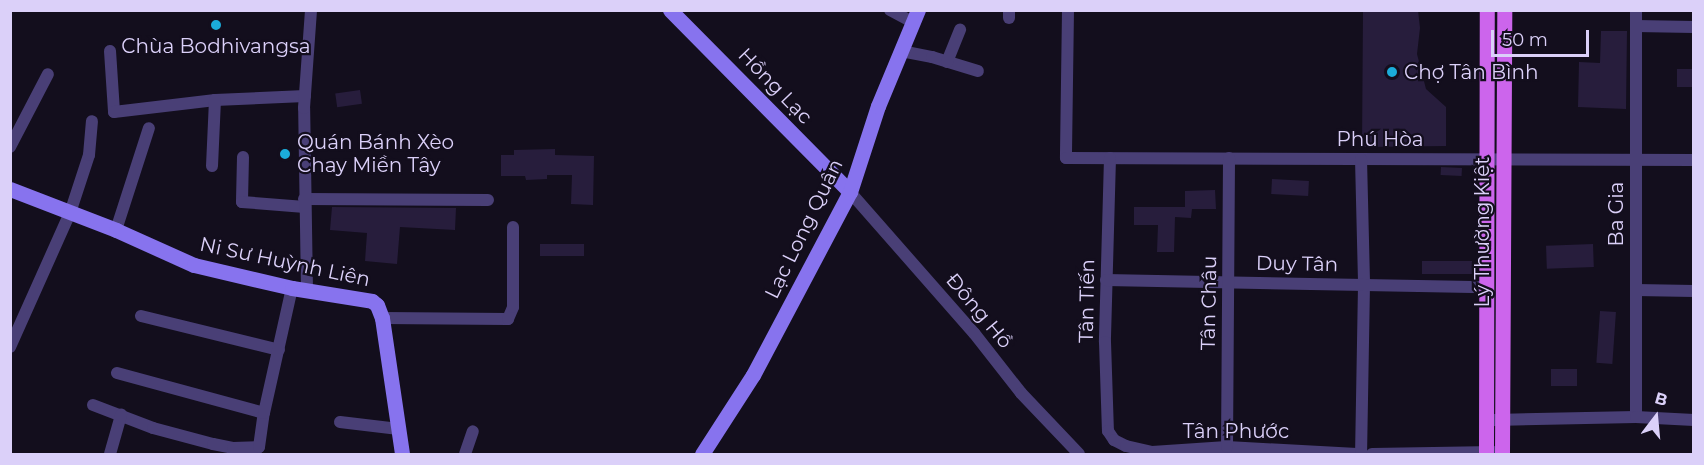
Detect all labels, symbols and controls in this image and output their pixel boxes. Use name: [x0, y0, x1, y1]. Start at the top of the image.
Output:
marker: Chùa Bodhivangsa: [209, 18, 223, 32]
scale bar: [1494, 18, 1592, 56]
text: 50 m: [1502, 29, 1548, 51]
place label: Chùa Bodhivangsa: [121, 34, 311, 58]
street label: Hồng Lạc: [733, 43, 817, 129]
place label: Chợ Tân Bình: [1404, 60, 1538, 84]
marker: Chợ Tân Bình: [1385, 65, 1399, 79]
street label: Phú Hòa: [1336, 127, 1424, 151]
place label: Quán Bánh Xèo Chay Miền Tây: [297, 130, 454, 177]
marker: Quán Bánh Xèo Chay Miền Tây: [278, 147, 292, 161]
street label: Lạc Long Quân: [760, 155, 848, 303]
street label: Lý Thường Kiệt: [1470, 157, 1494, 307]
street label: Ba Gia: [1604, 182, 1628, 246]
street label: Ni Sư Huỳnh Liên: [198, 232, 372, 292]
street label: Duy Tân: [1256, 251, 1338, 277]
street label: Tân Châu: [1196, 256, 1222, 350]
street label: Tân Tiến: [1074, 259, 1100, 343]
street label: Đông Hồ: [941, 269, 1017, 353]
north arrow: [1626, 387, 1686, 447]
text: B: [1653, 388, 1670, 410]
street label: Tân Phước: [1183, 419, 1289, 443]

